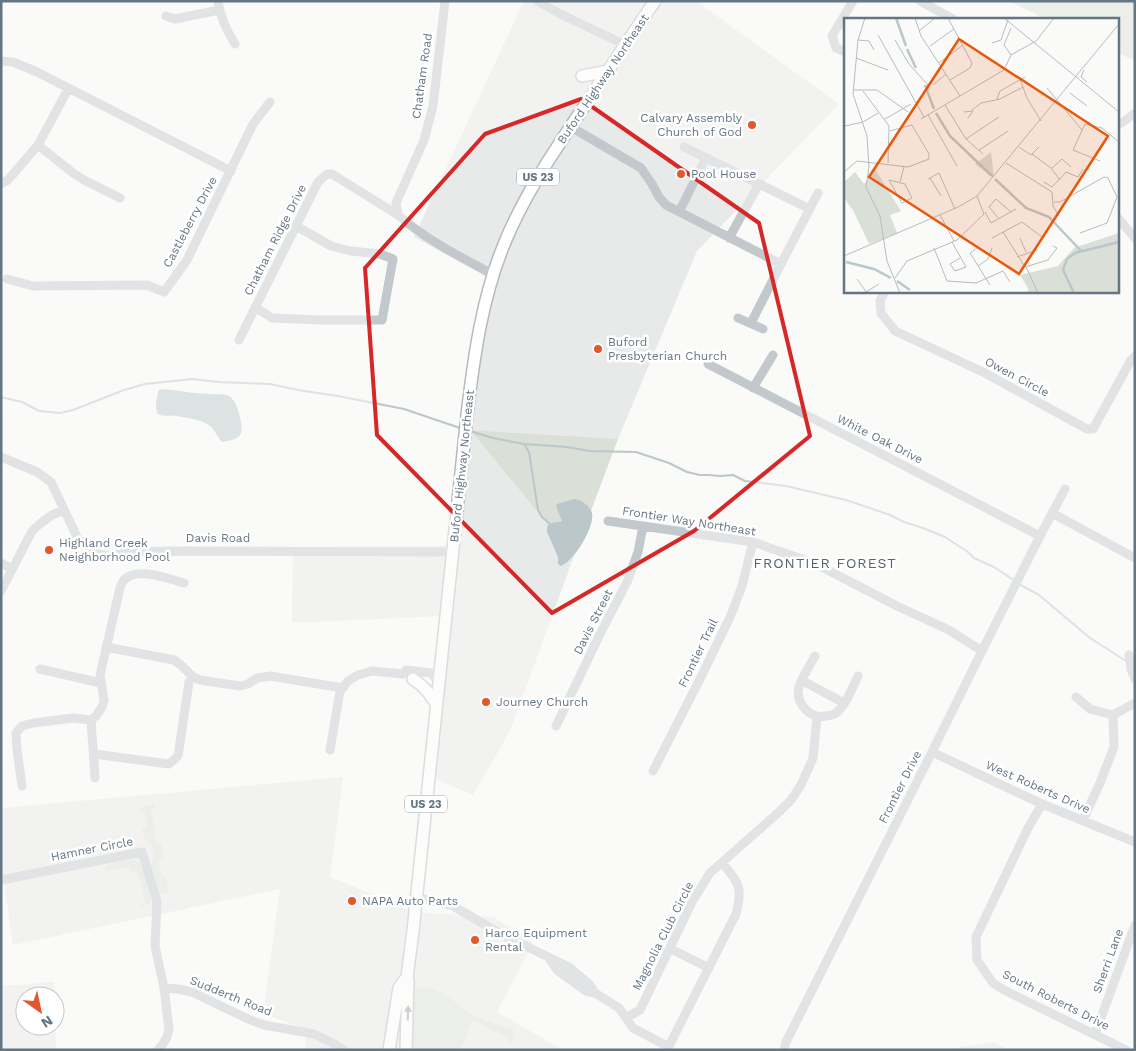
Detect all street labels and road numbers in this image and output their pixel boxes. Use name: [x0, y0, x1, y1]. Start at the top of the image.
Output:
street label: Buford Highway Northeast: [554, 12, 652, 146]
street label: Chatham Road: [409, 32, 435, 120]
road number: US 23: [517, 168, 559, 186]
street label: Castleberry Drive: [160, 174, 220, 270]
street label: Chatham Ridge Drive: [241, 182, 309, 298]
street label: Owen Circle: [983, 354, 1052, 400]
street label: Buford Highway Northeast: [447, 389, 477, 543]
street label: White Oak Drive: [835, 411, 925, 467]
street label: Frontier Way Northeast: [621, 504, 757, 538]
street label: Davis Road: [186, 531, 250, 545]
street label: Davis Street: [571, 587, 615, 657]
street label: Frontier Trail: [675, 616, 721, 690]
street label: Frontier Drive: [876, 748, 924, 826]
street label: West Roberts Drive: [984, 758, 1092, 816]
road number: US 23: [405, 796, 447, 812]
street label: Hamner Circle: [50, 834, 134, 864]
street label: Magnolia Club Circle: [630, 879, 696, 993]
street label: Sherri Lane: [1090, 927, 1126, 995]
street label: South Roberts Drive: [1000, 967, 1112, 1033]
street label: Sudderth Road: [188, 973, 274, 1019]

